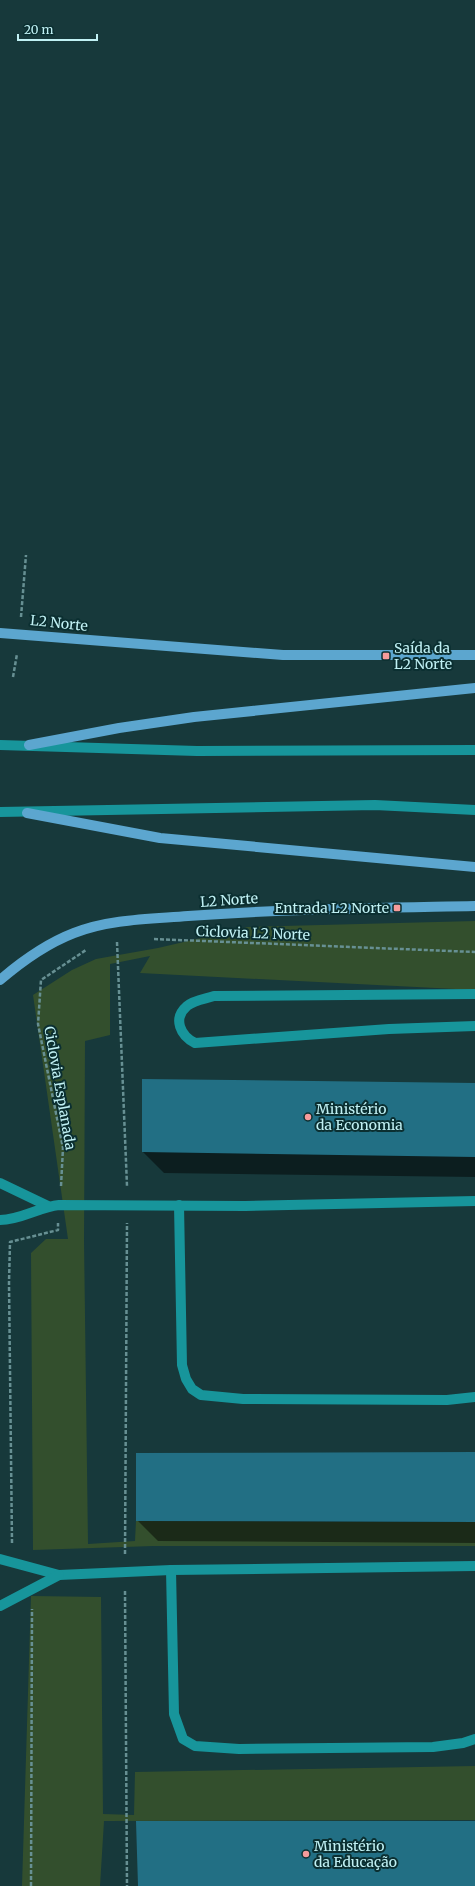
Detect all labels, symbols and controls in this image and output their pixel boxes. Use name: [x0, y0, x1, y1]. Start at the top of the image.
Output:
scale bar: [18, 16, 97, 42]
text: 20 m: [24, 22, 53, 37]
street label: L2 Norte: [29, 611, 89, 635]
place label: Saída da L2 Norte: [394, 639, 452, 673]
marker: Saída da L2 Norte: [381, 651, 391, 661]
street label: L2 Norte: [199, 889, 259, 911]
place label: Entrada L2 Norte: [274, 899, 389, 917]
marker: Entrada L2 Norte: [392, 903, 402, 913]
street label: Ciclovia L2 Norte: [196, 922, 310, 944]
street label: Ciclovia Esplanada: [40, 1025, 80, 1152]
place label: Ministério da Economia: [316, 1100, 403, 1134]
marker: Ministério da Economia: [303, 1112, 313, 1122]
place label: Ministério da Educação: [314, 1837, 397, 1871]
marker: Ministério da Educação: [301, 1849, 311, 1859]

